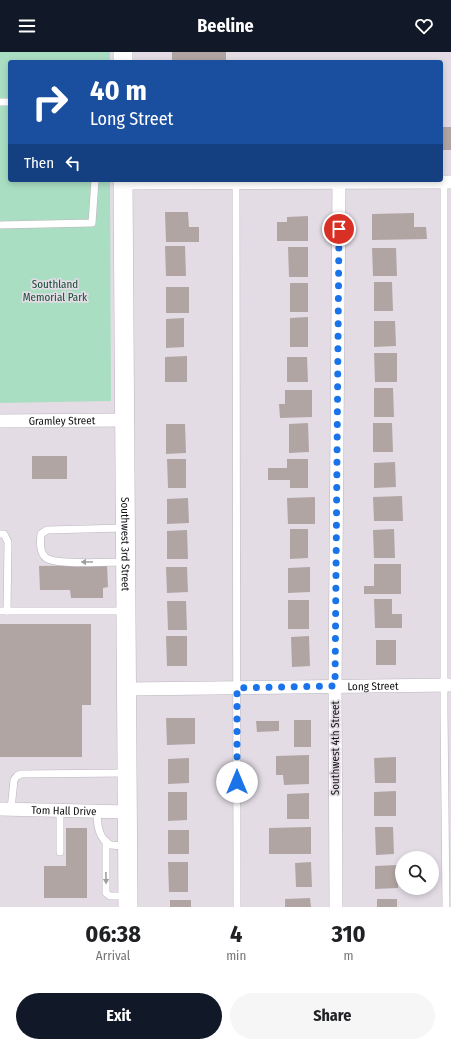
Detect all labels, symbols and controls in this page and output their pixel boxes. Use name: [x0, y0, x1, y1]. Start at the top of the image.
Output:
icon: menu: [16, 15, 38, 37]
text: Beeline: [197, 15, 254, 37]
icon: heart: [413, 15, 435, 37]
text: 40 m: [90, 74, 147, 107]
icon: right: [24, 76, 76, 128]
text: Long Street: [90, 108, 173, 130]
icon: left: [62, 152, 84, 174]
text: Then: [24, 154, 54, 172]
pin: [322, 212, 356, 246]
icon: arrive: [328, 218, 350, 240]
park label: Southland Memorial Park: [23, 278, 88, 304]
street label: Gramley Street: [29, 414, 96, 428]
street label: Southwest 3rd Street: [118, 497, 132, 591]
one-way arrow: [80, 559, 93, 565]
street label: Long Street: [347, 680, 399, 693]
street label: Southwest 4th Street: [329, 700, 342, 795]
position arrow: [216, 761, 258, 803]
street label: Tom Hall Drive: [31, 804, 97, 818]
map controls: [395, 851, 439, 895]
button: search: [395, 851, 439, 895]
one-way arrow: [103, 872, 109, 885]
text: 06:38: [85, 920, 141, 948]
text: 4: [230, 920, 242, 948]
text: 310: [332, 920, 366, 948]
text: Arrival: [96, 948, 130, 963]
text: min: [226, 948, 246, 963]
text: m: [344, 948, 354, 963]
button: Exit: [16, 993, 222, 1039]
button: Share: [230, 993, 435, 1039]

